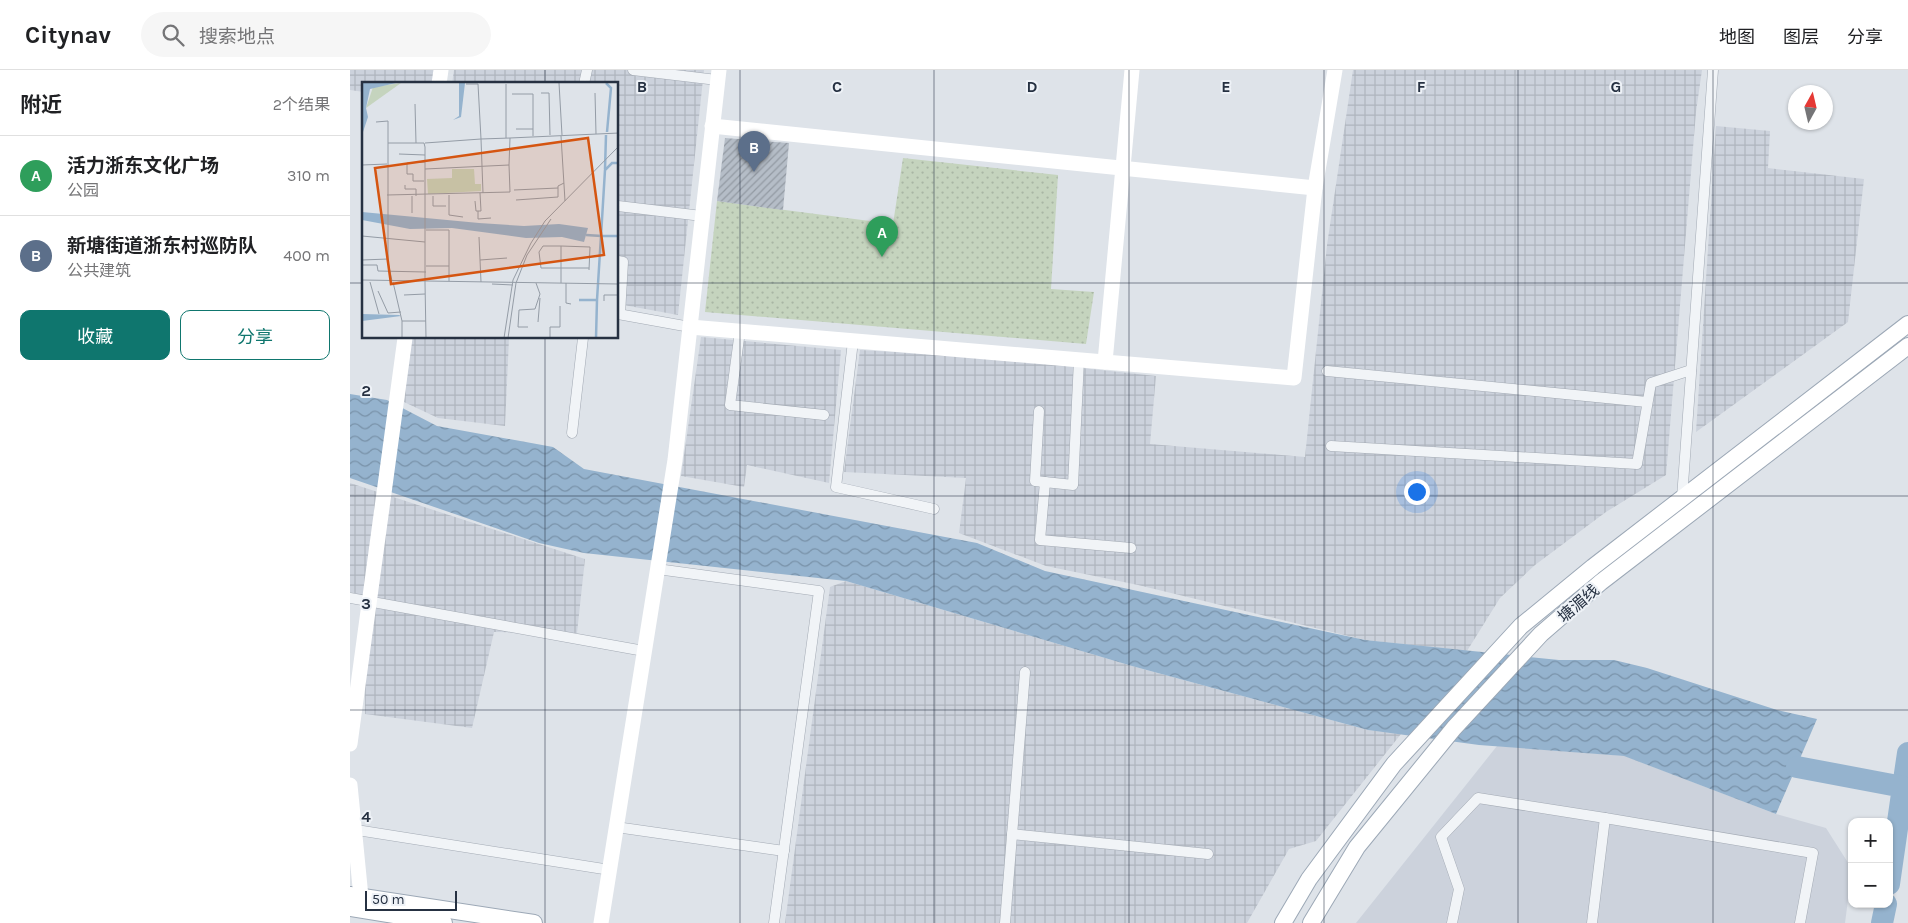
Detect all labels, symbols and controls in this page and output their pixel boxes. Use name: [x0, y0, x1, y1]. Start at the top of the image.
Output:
search box: [141, 12, 491, 57]
text: Citynav: [25, 21, 111, 49]
icon: search: [159, 21, 187, 49]
text: 搜索地点: [199, 26, 275, 48]
text: 地图: [1719, 26, 1755, 48]
text: 图层: [1783, 26, 1819, 48]
text: 分享: [1847, 26, 1883, 48]
text: B: [637, 77, 647, 96]
text: C: [832, 77, 842, 96]
text: D: [1027, 77, 1038, 96]
text: E: [1221, 77, 1231, 96]
text: F: [1417, 77, 1426, 96]
text: G: [1611, 77, 1621, 96]
inset map: [362, 82, 619, 339]
north arrow: [1788, 85, 1833, 130]
text: 附近: [20, 93, 62, 117]
text: 2个结果: [273, 95, 330, 114]
pin: B: [738, 131, 770, 172]
text: 活力浙东文化广场: [67, 155, 219, 177]
text: A: [31, 166, 41, 185]
text: 310 m: [287, 166, 330, 185]
text: 公园: [67, 181, 99, 200]
pin: A: [866, 216, 898, 257]
text: 新塘街道浙东村巡防队: [67, 235, 257, 257]
text: B: [31, 246, 41, 265]
text: 400 m: [283, 246, 330, 265]
text: 公共建筑: [67, 261, 131, 280]
button: 收藏: [20, 310, 170, 360]
button: 分享: [180, 310, 330, 360]
text: 2: [361, 381, 371, 400]
your location: [1404, 479, 1430, 505]
street label: 塘湄线: [1554, 580, 1603, 626]
text: 3: [361, 594, 371, 613]
text: 4: [361, 807, 371, 826]
map controls: [1848, 818, 1893, 908]
button: +: [1848, 818, 1893, 863]
button: −: [1848, 863, 1893, 908]
scale bar: [365, 888, 458, 911]
text: 50 m: [372, 891, 405, 908]

